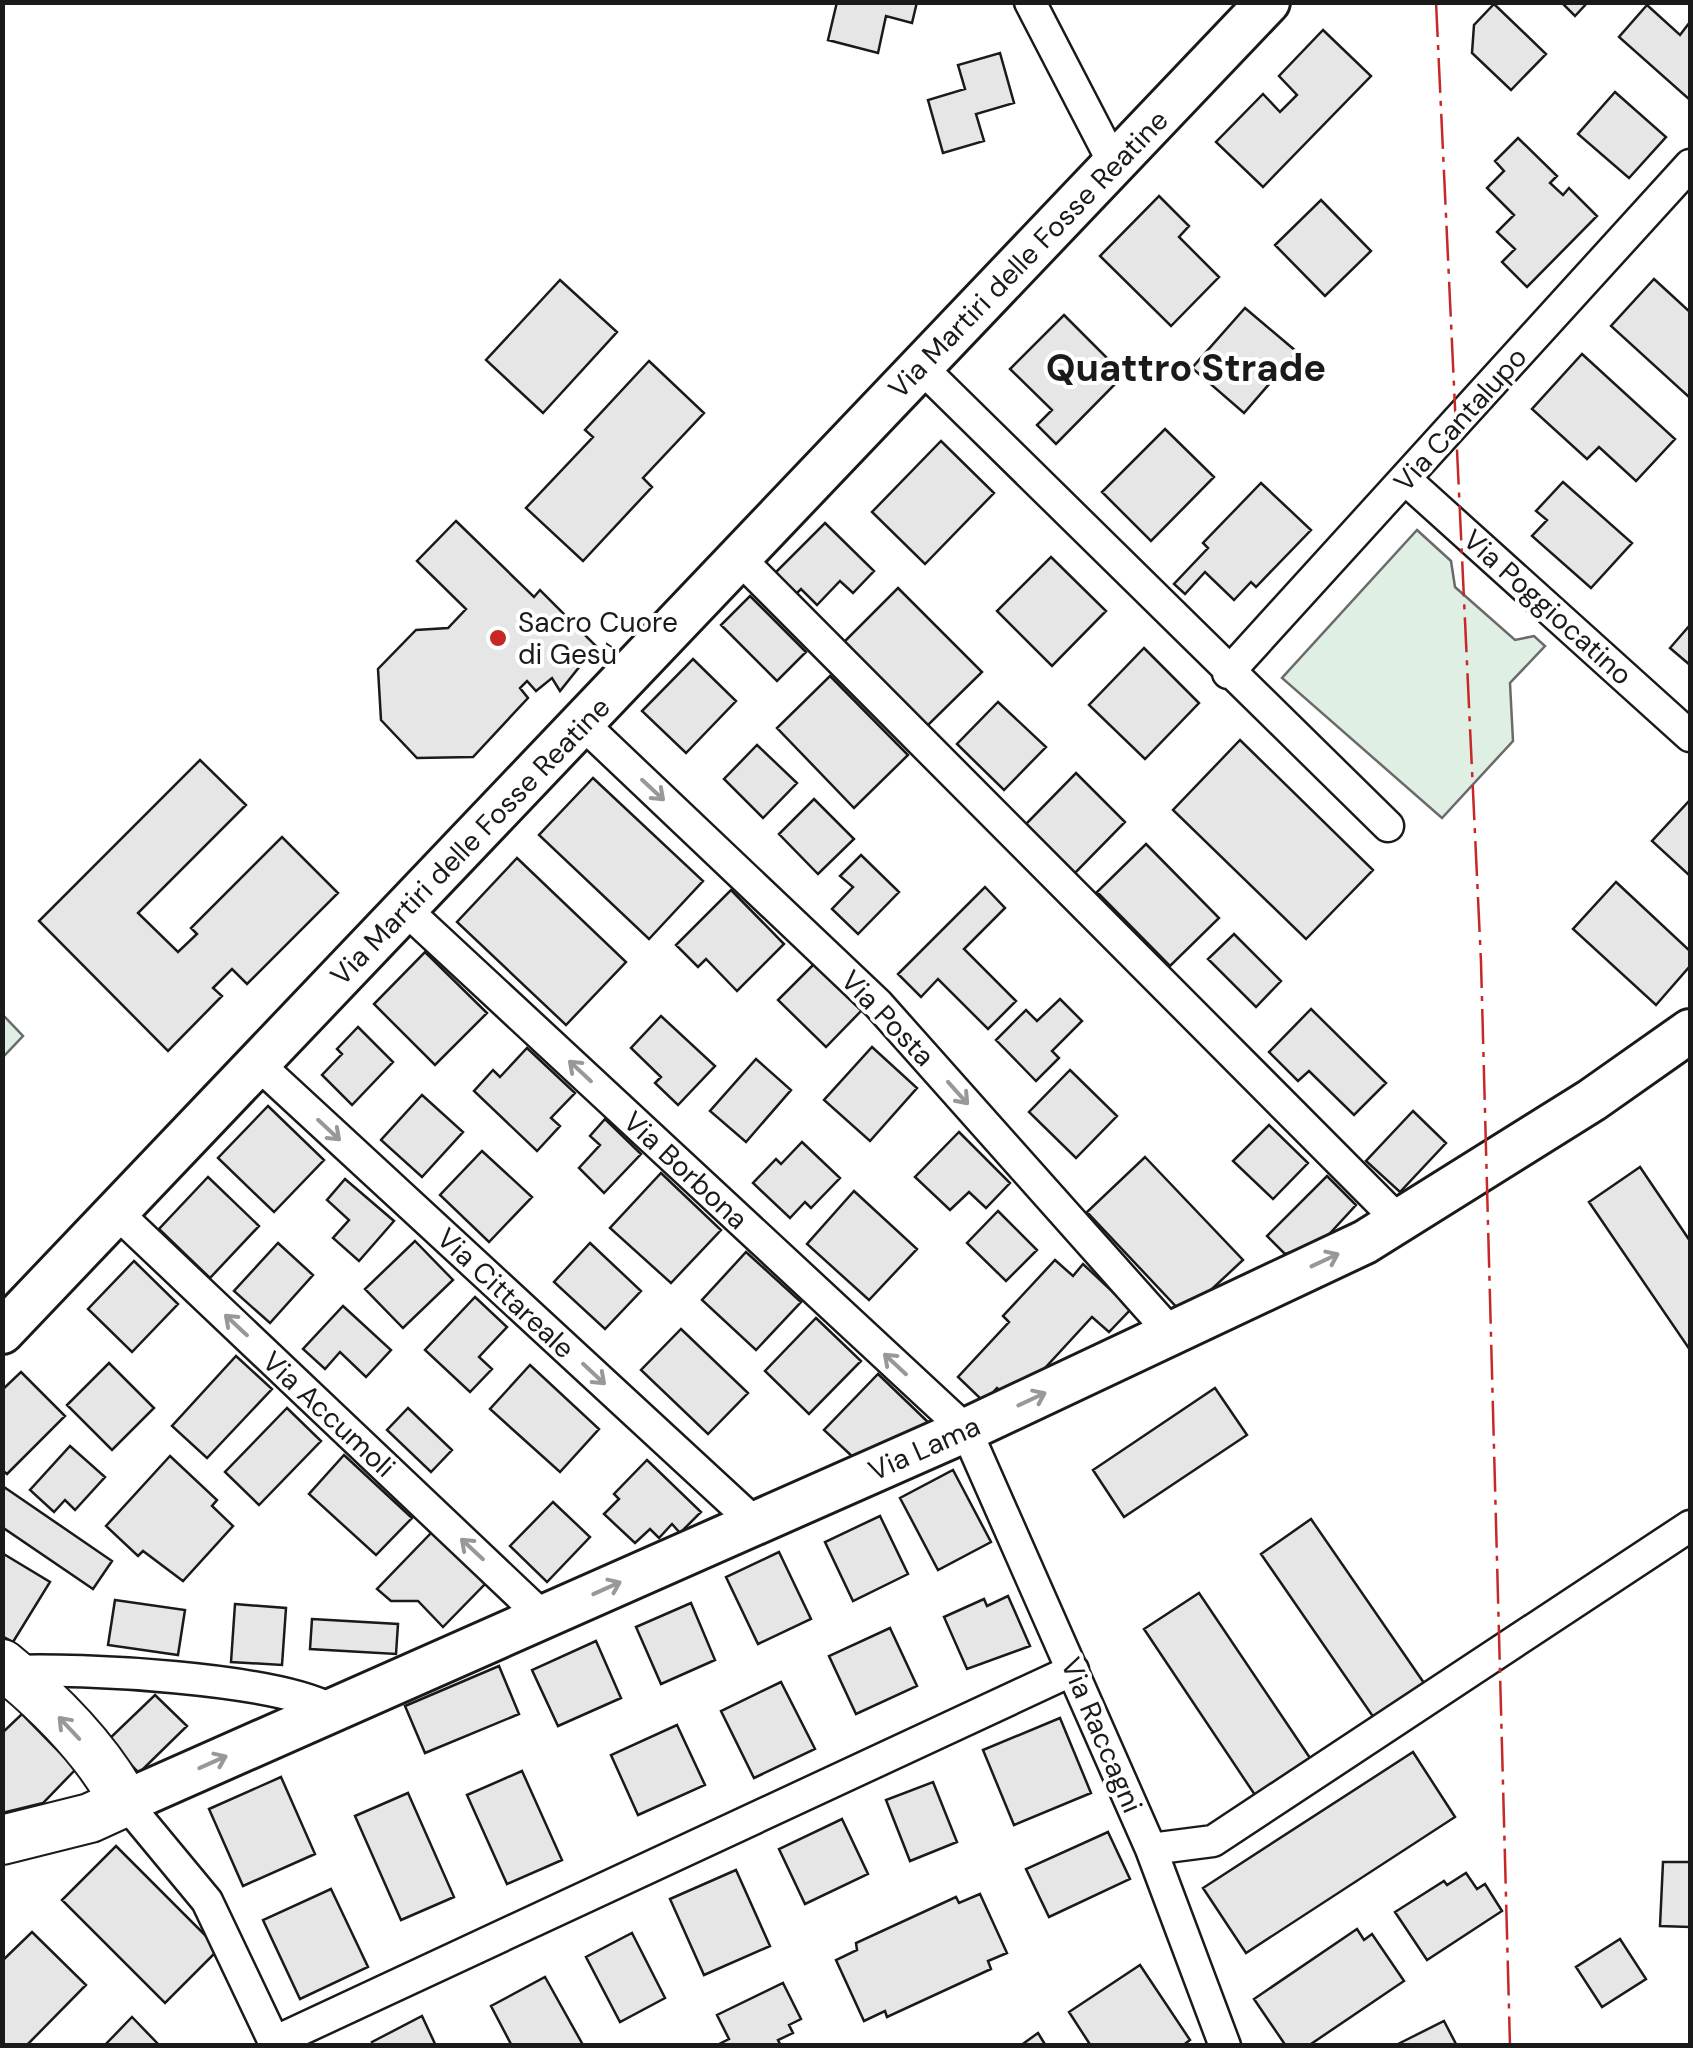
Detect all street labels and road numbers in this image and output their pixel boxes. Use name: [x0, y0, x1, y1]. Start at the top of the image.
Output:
street label: Via Martiri delle Fosse Reatine: [880, 102, 1176, 407]
street label: Via Cantalupo: [1386, 339, 1535, 499]
street label: Via Poggiocatino: [1455, 522, 1640, 693]
street label: Via Martiri delle Fosse Reatine: [322, 689, 618, 994]
street label: Via Posta: [833, 962, 943, 1074]
street label: Via Borbona: [615, 1103, 756, 1238]
street label: Via Cittareale: [429, 1220, 582, 1367]
street label: Via Accumoli: [254, 1343, 403, 1485]
street label: Via Lama: [863, 1407, 986, 1489]
street label: Via Raccagni: [1052, 1652, 1151, 1819]

